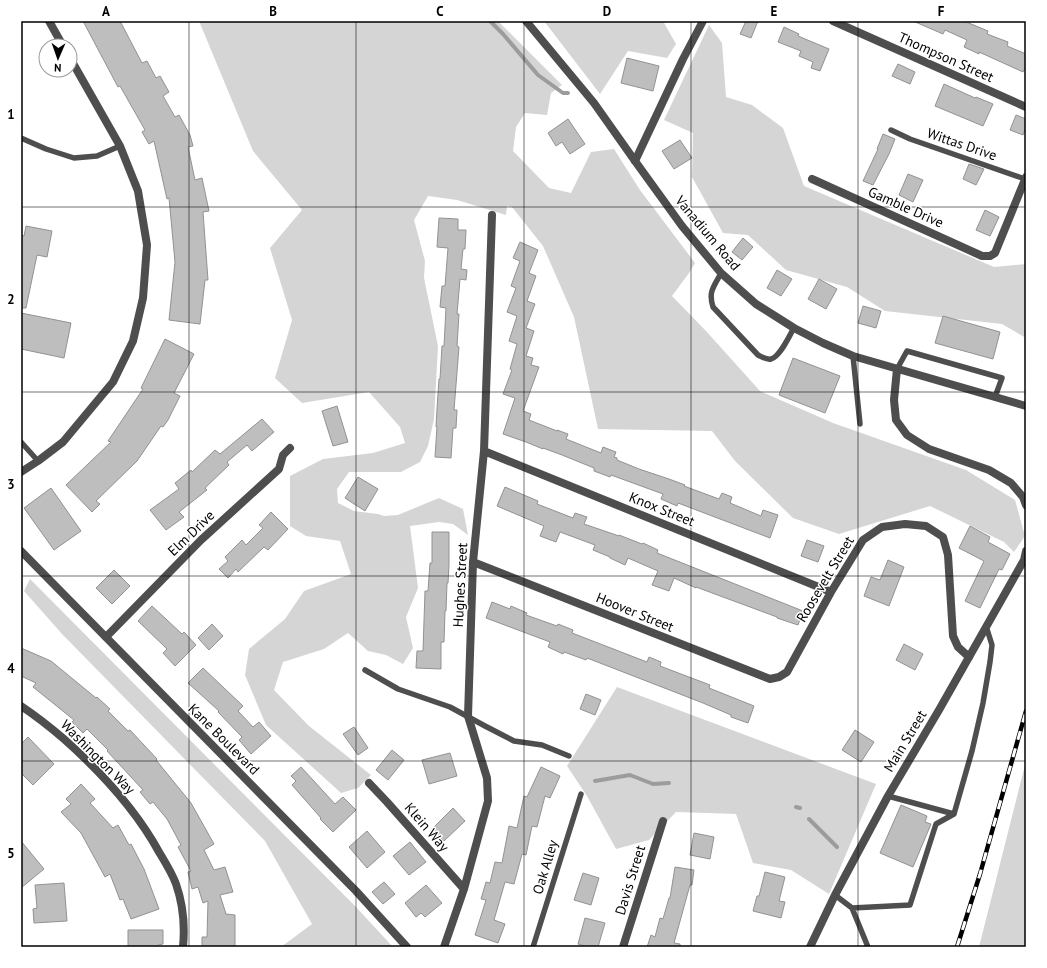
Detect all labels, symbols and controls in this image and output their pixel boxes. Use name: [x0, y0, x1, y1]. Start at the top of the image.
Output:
text: A: [102, 3, 110, 20]
text: B: [269, 3, 277, 20]
text: C: [436, 3, 444, 20]
text: D: [603, 3, 611, 20]
text: E: [771, 3, 778, 20]
text: F: [938, 3, 945, 20]
street label: Thompson Street: [896, 28, 997, 86]
north arrow: [38, 38, 78, 78]
text: N: [54, 61, 62, 75]
text: 1: [7, 106, 15, 123]
street label: Wittas Drive: [925, 124, 999, 164]
street label: Gamble Drive: [865, 182, 947, 232]
street label: Vanadium Road: [671, 191, 745, 274]
text: 2: [7, 291, 15, 308]
text: 3: [7, 476, 15, 493]
street label: Knox Street: [627, 488, 698, 530]
street label: Elm Drive: [164, 506, 218, 560]
street label: Roosevelt Street: [792, 532, 858, 625]
street label: Hughes Street: [449, 542, 471, 628]
street label: Hoover Street: [594, 588, 677, 636]
text: 4: [7, 660, 15, 677]
street label: Kane Boulevard: [185, 700, 263, 778]
street label: Main Street: [880, 707, 931, 775]
street label: Washington Way: [57, 716, 139, 798]
street label: Klein Way: [401, 799, 453, 856]
street label: Oak Alley: [528, 837, 562, 896]
street label: Davis Street: [611, 843, 649, 917]
text: 5: [7, 845, 15, 862]

